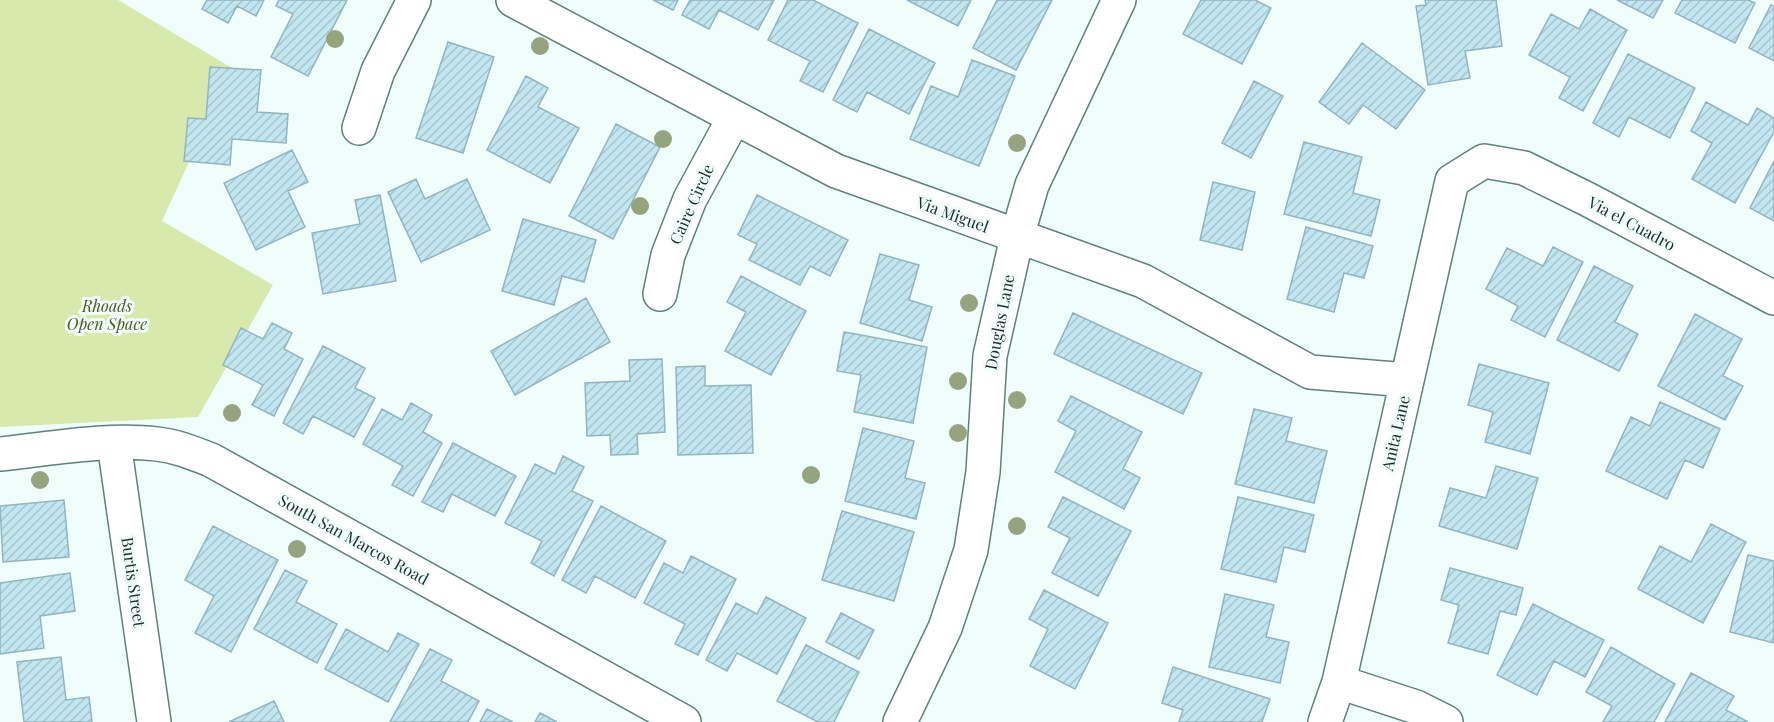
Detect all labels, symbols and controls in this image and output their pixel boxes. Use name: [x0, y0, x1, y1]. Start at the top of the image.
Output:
street label: Caire Circle: [664, 161, 718, 247]
street label: Via Miguel: [913, 191, 992, 237]
street label: Via el Cuadro: [1584, 191, 1679, 255]
street label: Douglas Lane: [979, 272, 1019, 372]
park label: Rhoads Open Space: [67, 295, 147, 334]
street label: Anita Lane: [1376, 393, 1414, 474]
street label: South San Marcos Road: [275, 489, 433, 589]
street label: Burtis Street: [117, 536, 151, 629]

